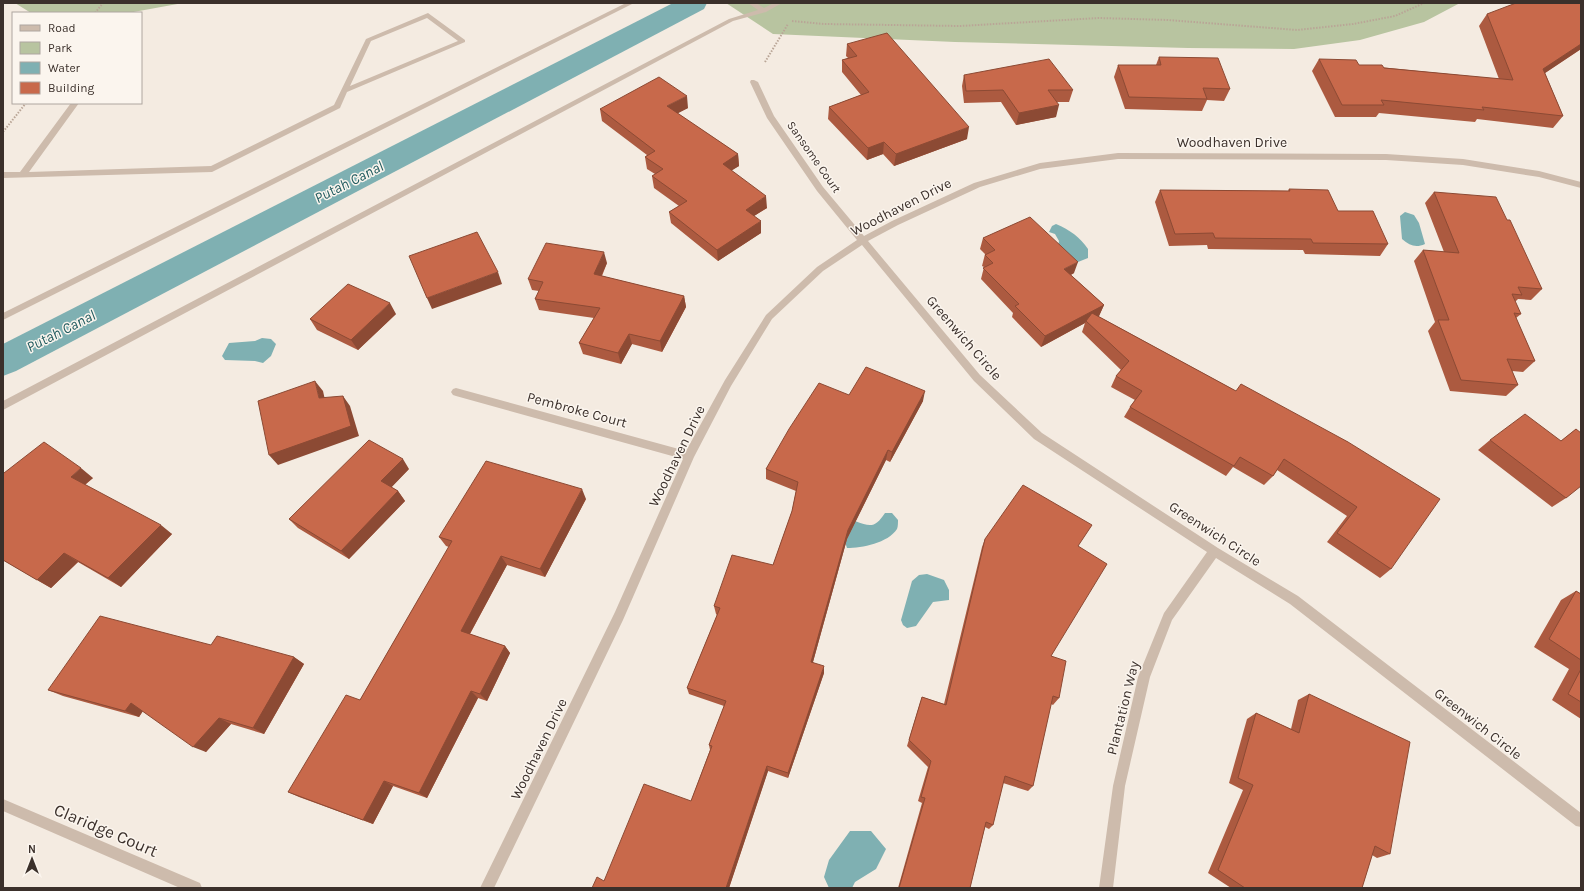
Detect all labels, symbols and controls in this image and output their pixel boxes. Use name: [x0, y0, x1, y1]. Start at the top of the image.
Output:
legend: [12, 12, 142, 104]
text: Road: [48, 21, 76, 35]
text: Park: [48, 41, 73, 55]
text: Water: [48, 61, 81, 75]
text: Building: [48, 81, 95, 95]
street label: Sansome Court: [784, 118, 844, 196]
street label: Woodhaven Drive: [1177, 134, 1287, 151]
water label: Putah Canal: [312, 157, 387, 207]
street label: Woodhaven Drive: [848, 174, 954, 240]
street label: Greenwich Circle: [923, 292, 1005, 384]
water label: Putah Canal: [24, 306, 99, 356]
street label: Pembroke Court: [525, 389, 629, 431]
street label: Woodhaven Drive: [645, 403, 709, 509]
street label: Greenwich Circle: [1166, 498, 1264, 570]
street label: Plantation Way: [1103, 659, 1143, 757]
street label: Greenwich Circle: [1431, 685, 1525, 763]
street label: Woodhaven Drive: [507, 696, 571, 802]
street label: Claridge Court: [51, 799, 161, 861]
north arrow: [12, 839, 52, 879]
text: N: [28, 843, 36, 856]

